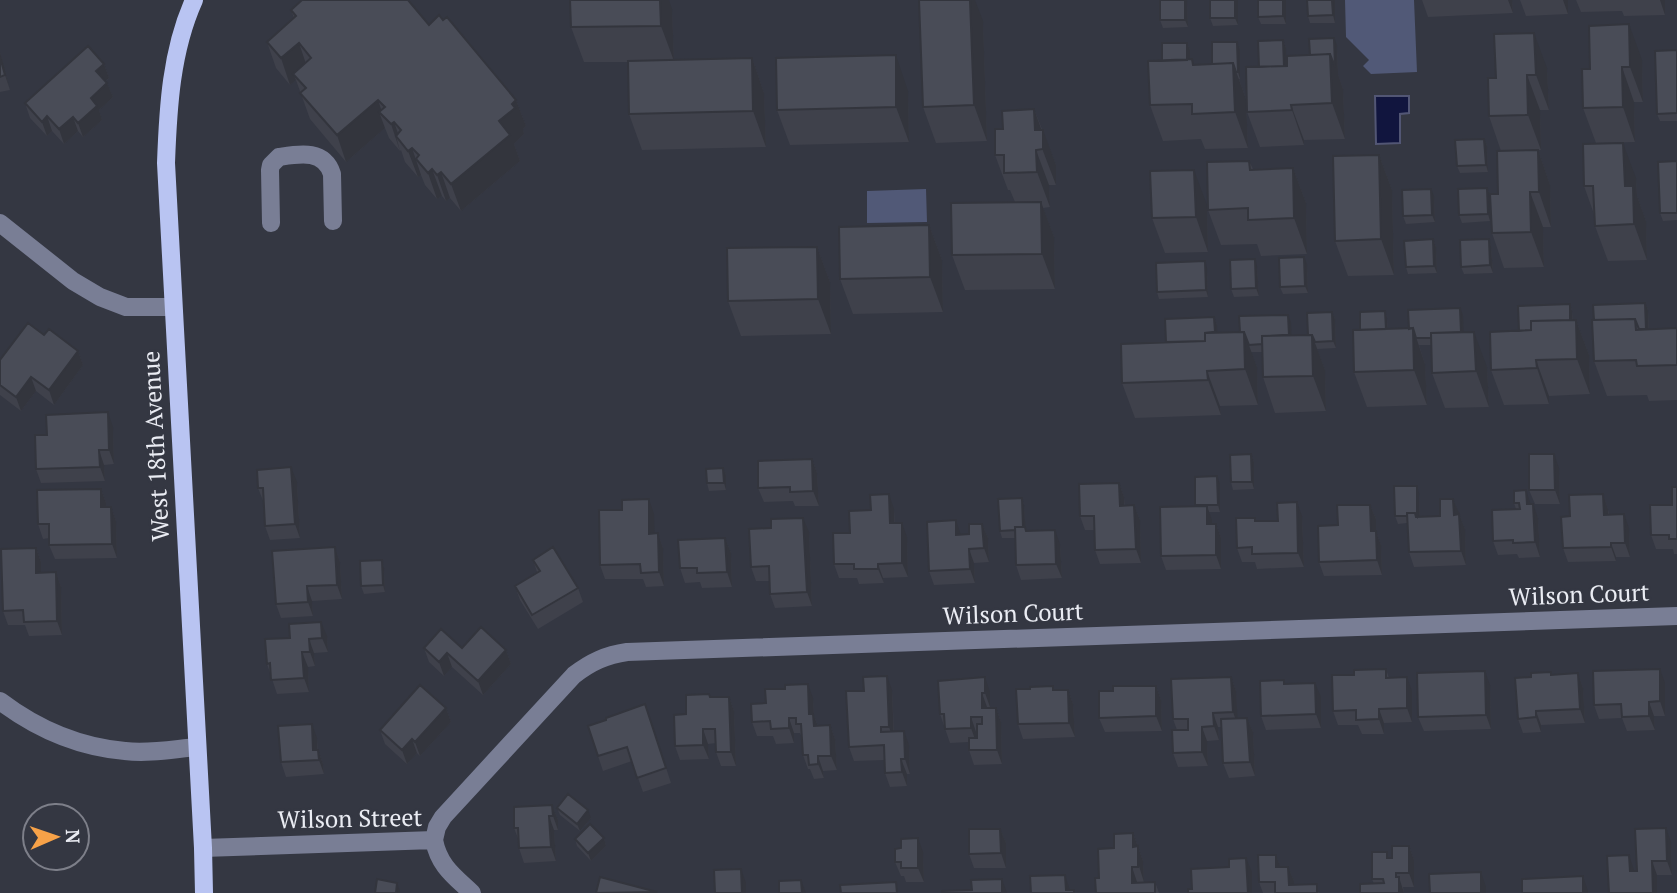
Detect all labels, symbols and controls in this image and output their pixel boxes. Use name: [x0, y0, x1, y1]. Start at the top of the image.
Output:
street label: West 18th Avenue: [134, 350, 176, 542]
street label: Wilson Court: [1508, 576, 1650, 612]
street label: Wilson Court: [942, 595, 1084, 631]
street label: Wilson Street: [277, 801, 423, 835]
north arrow: [21, 802, 91, 872]
text: N: [61, 829, 86, 845]

